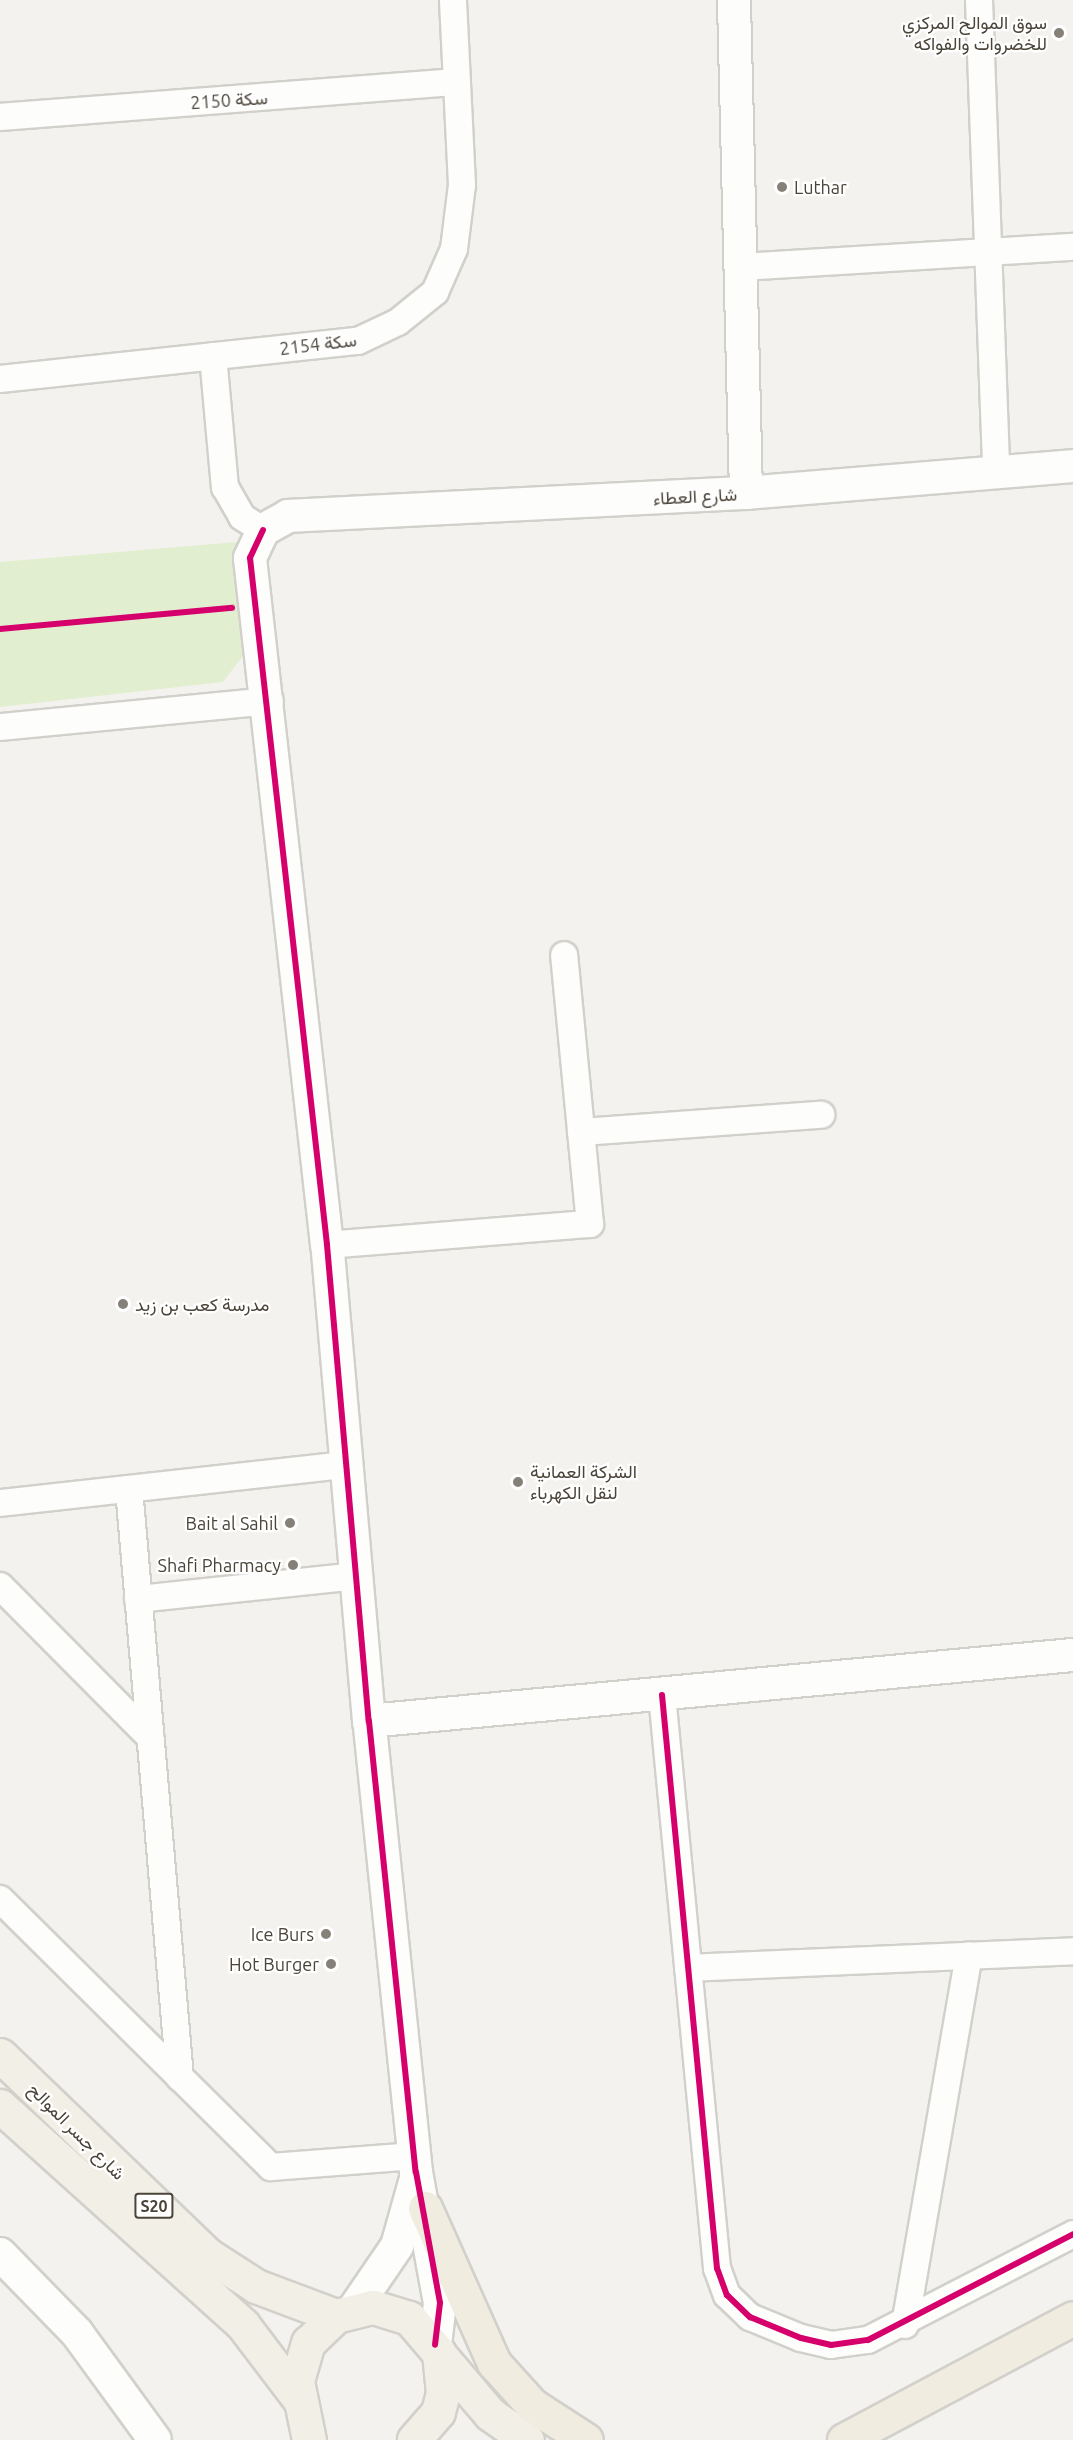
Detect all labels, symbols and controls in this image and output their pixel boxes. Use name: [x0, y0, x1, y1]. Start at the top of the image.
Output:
place label: سوق الموالح المركزي للخضروات والفواكه: [902, 12, 1047, 54]
marker: سوق الموالح المركزي للخضروات والفواكه: [1052, 26, 1066, 40]
street label: سكة 2150: [190, 87, 268, 113]
place label: Luthar: [794, 176, 847, 198]
marker: Luthar: [775, 180, 789, 194]
street label: سكة 2154: [278, 329, 358, 359]
street label: شارع العطاء: [652, 483, 738, 509]
place label: مدرسة كعب بن زيد: [135, 1293, 269, 1315]
marker: مدرسة كعب بن زيد: [116, 1297, 130, 1311]
place label: الشرکة العمانیة لنقل الکهرباء: [530, 1461, 637, 1504]
marker: الشرکة العمانیة لنقل الکهرباء: [511, 1475, 525, 1489]
place label: Bait al Sahil: [186, 1512, 278, 1534]
marker: Bait al Sahil: [283, 1516, 297, 1530]
place label: Shafi Pharmacy: [158, 1554, 281, 1576]
marker: Shafi Pharmacy: [286, 1558, 300, 1572]
place label: Ice Burs: [251, 1923, 314, 1945]
marker: Ice Burs: [319, 1927, 333, 1941]
place label: Hot Burger: [229, 1953, 319, 1975]
marker: Hot Burger: [324, 1957, 338, 1971]
street label: شارع جسر الموالح: [24, 2078, 130, 2184]
road number: S20: [133, 2193, 175, 2219]

